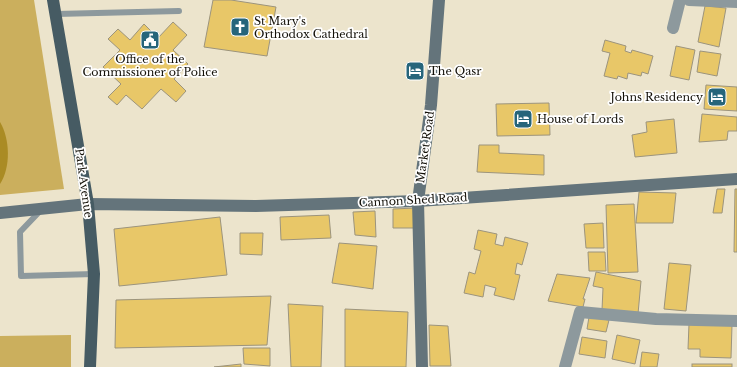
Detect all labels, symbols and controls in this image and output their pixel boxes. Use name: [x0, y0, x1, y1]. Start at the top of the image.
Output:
place label: St Mary's Orthodox Cathedral: [254, 14, 368, 41]
church icon: St Mary's Orthodox Cathedral: [229, 16, 251, 38]
public building icon: Office of the Commissioner of Police: [139, 29, 161, 51]
place label: Office of the Commissioner of Police: [82, 52, 218, 79]
hotel icon: The Qasr: [404, 60, 426, 82]
place label: The Qasr: [429, 64, 482, 78]
hotel icon: Johns Residency: [706, 86, 728, 108]
place label: Johns Residency: [609, 90, 703, 104]
hotel icon: House of Lords: [512, 108, 534, 130]
street label: Market Road: [413, 110, 437, 184]
place label: House of Lords: [537, 112, 624, 126]
street label: Park Avenue: [72, 147, 96, 219]
street label: Cannon Shed Road: [358, 190, 468, 210]

